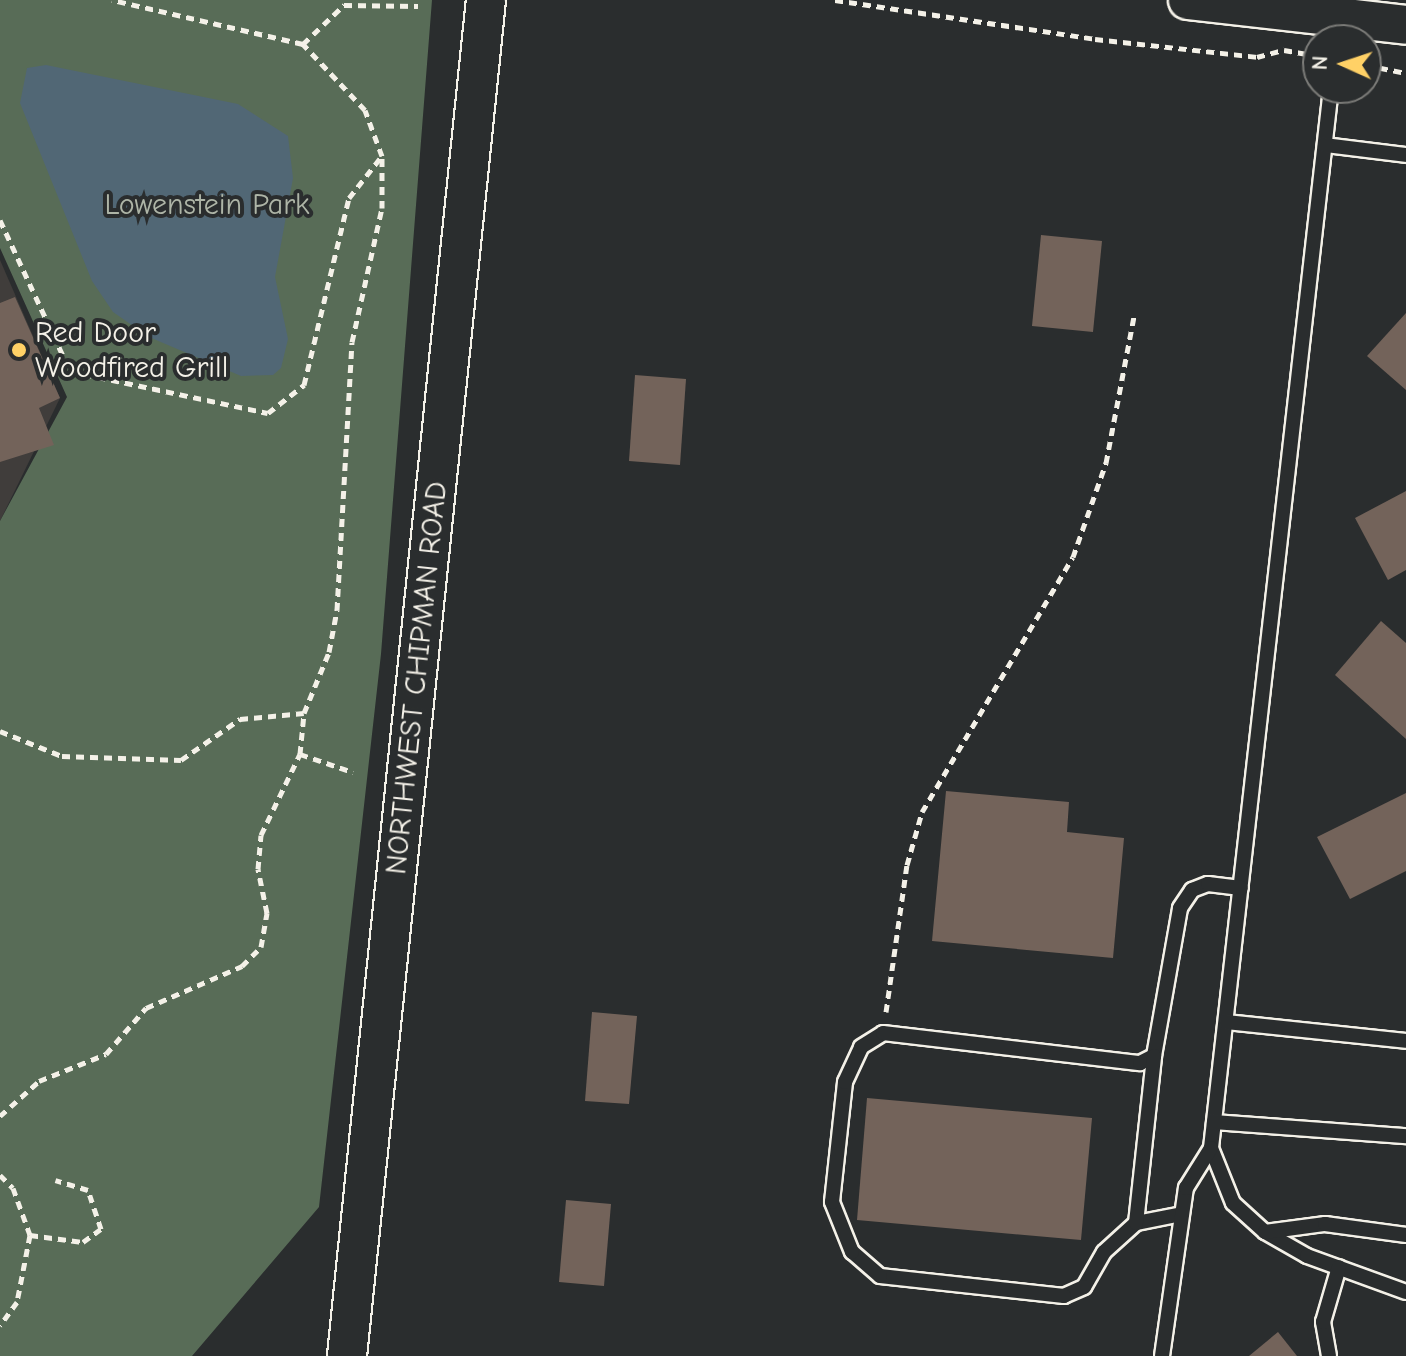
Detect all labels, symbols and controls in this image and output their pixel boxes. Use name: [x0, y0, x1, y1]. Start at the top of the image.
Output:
north arrow: [1302, 24, 1382, 104]
text: N: [1307, 55, 1333, 71]
park label: Lowenstein Park: [104, 187, 310, 223]
place label: Red Door Woodfired Grill: [35, 315, 228, 386]
marker: Red Door Woodfired Grill: [10, 341, 28, 359]
street label: NORTHWEST CHIPMAN ROAD: [378, 480, 456, 876]

